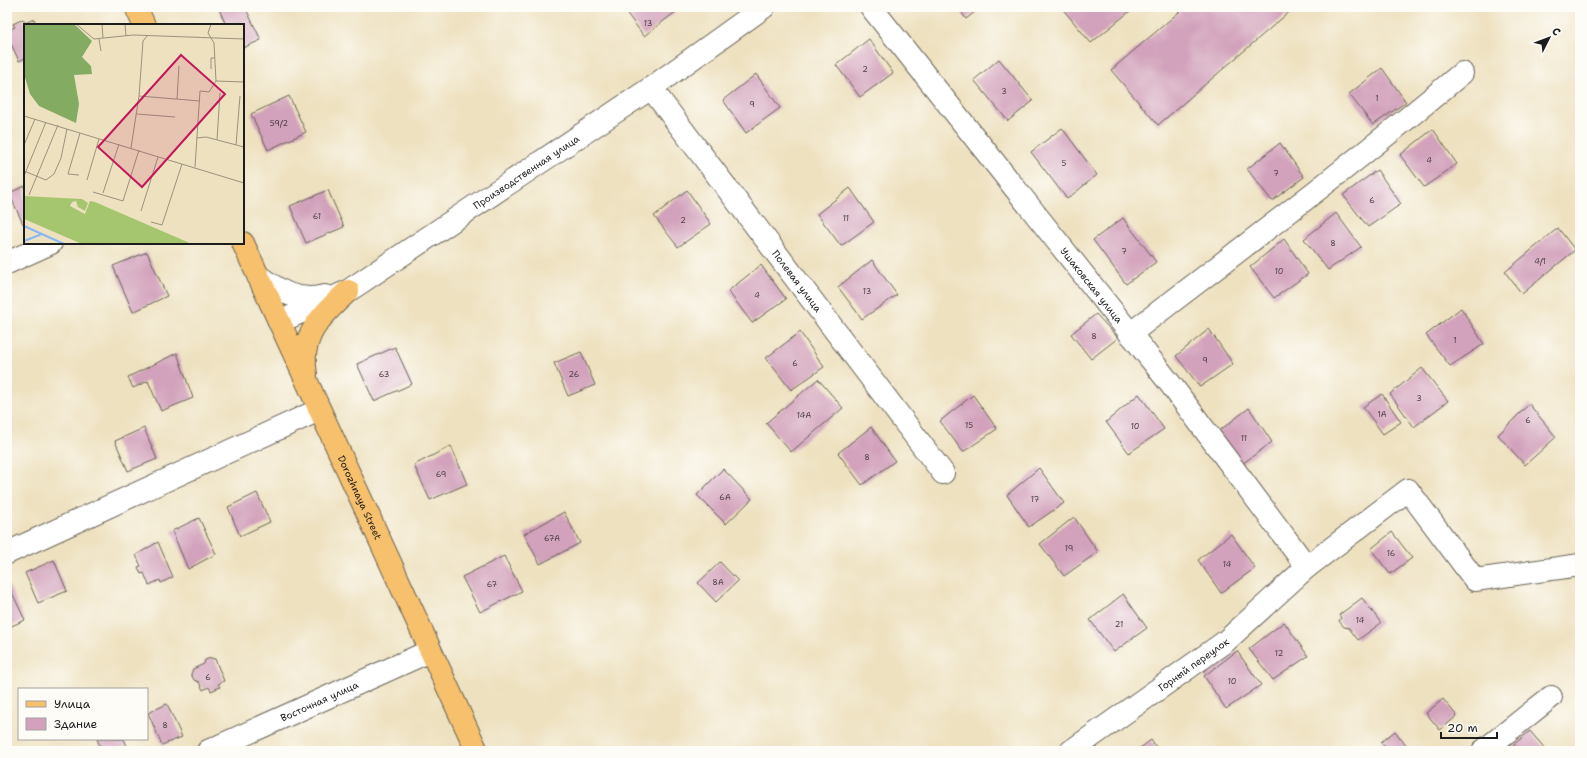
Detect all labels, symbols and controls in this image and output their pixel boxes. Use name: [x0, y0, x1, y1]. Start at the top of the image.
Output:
house number: 13: [644, 18, 652, 29]
north arrow: [1529, 18, 1569, 58]
inset map: [24, 24, 244, 244]
text: С: [1548, 24, 1564, 39]
house number: 2: [862, 64, 868, 75]
house number: 3: [1001, 86, 1007, 97]
house number: 1: [1375, 93, 1379, 104]
house number: 9: [749, 99, 755, 110]
house number: 59/2: [270, 118, 289, 129]
street label: Производственная улица: [471, 131, 583, 212]
house number: 4: [1426, 155, 1432, 166]
house number: 5: [1062, 158, 1067, 169]
house number: 7: [1273, 168, 1279, 179]
house number: 6: [1369, 195, 1375, 206]
house number: 61: [313, 211, 321, 222]
house number: 11: [843, 213, 849, 224]
house number: 2: [680, 215, 686, 226]
house number: 8: [1330, 238, 1336, 249]
street label: Ушаковская улица: [1057, 245, 1126, 326]
house number: 7: [1121, 246, 1127, 257]
street label: Полевая улица: [769, 248, 825, 315]
house number: 4/1: [1534, 256, 1546, 267]
house number: 10: [1275, 266, 1283, 277]
house number: 13: [863, 286, 871, 297]
house number: 4: [754, 290, 760, 301]
house number: 8: [1091, 331, 1097, 342]
house number: 1: [1453, 335, 1457, 346]
house number: 9: [1202, 355, 1208, 366]
house number: 6: [792, 358, 798, 369]
house number: 63: [379, 369, 389, 380]
house number: 26: [569, 369, 580, 380]
house number: 3: [1416, 393, 1422, 404]
house number: 1А: [1377, 409, 1387, 420]
house number: 14А: [797, 410, 811, 421]
house number: 6: [1525, 415, 1531, 426]
house number: 15: [965, 420, 973, 431]
house number: 10: [1131, 421, 1139, 432]
house number: 11: [1241, 433, 1247, 444]
house number: 8: [864, 452, 870, 463]
street label: Dorozhnaya Street: [335, 453, 385, 542]
house number: 69: [436, 469, 446, 480]
house number: 6А: [719, 492, 731, 503]
house number: 17: [1031, 494, 1040, 505]
house number: 67А: [544, 533, 560, 544]
house number: 19: [1065, 543, 1073, 554]
house number: 16: [1387, 548, 1396, 559]
house number: 14: [1223, 559, 1232, 570]
house number: 8А: [712, 577, 724, 588]
house number: 67: [487, 579, 498, 590]
house number: 14: [1356, 615, 1365, 626]
house number: 21: [1115, 619, 1123, 630]
street label: Горный переулок: [1156, 635, 1232, 694]
house number: 12: [1275, 648, 1284, 659]
house number: 6: [205, 672, 211, 683]
house number: 10: [1228, 676, 1236, 687]
street label: Восточная улица: [278, 678, 361, 725]
legend: [18, 688, 148, 740]
text: Улица: [54, 696, 91, 712]
scale bar: [1441, 714, 1497, 740]
text: Здание: [54, 716, 98, 732]
house number: 8: [162, 720, 168, 731]
text: 20 m: [1447, 720, 1478, 736]

